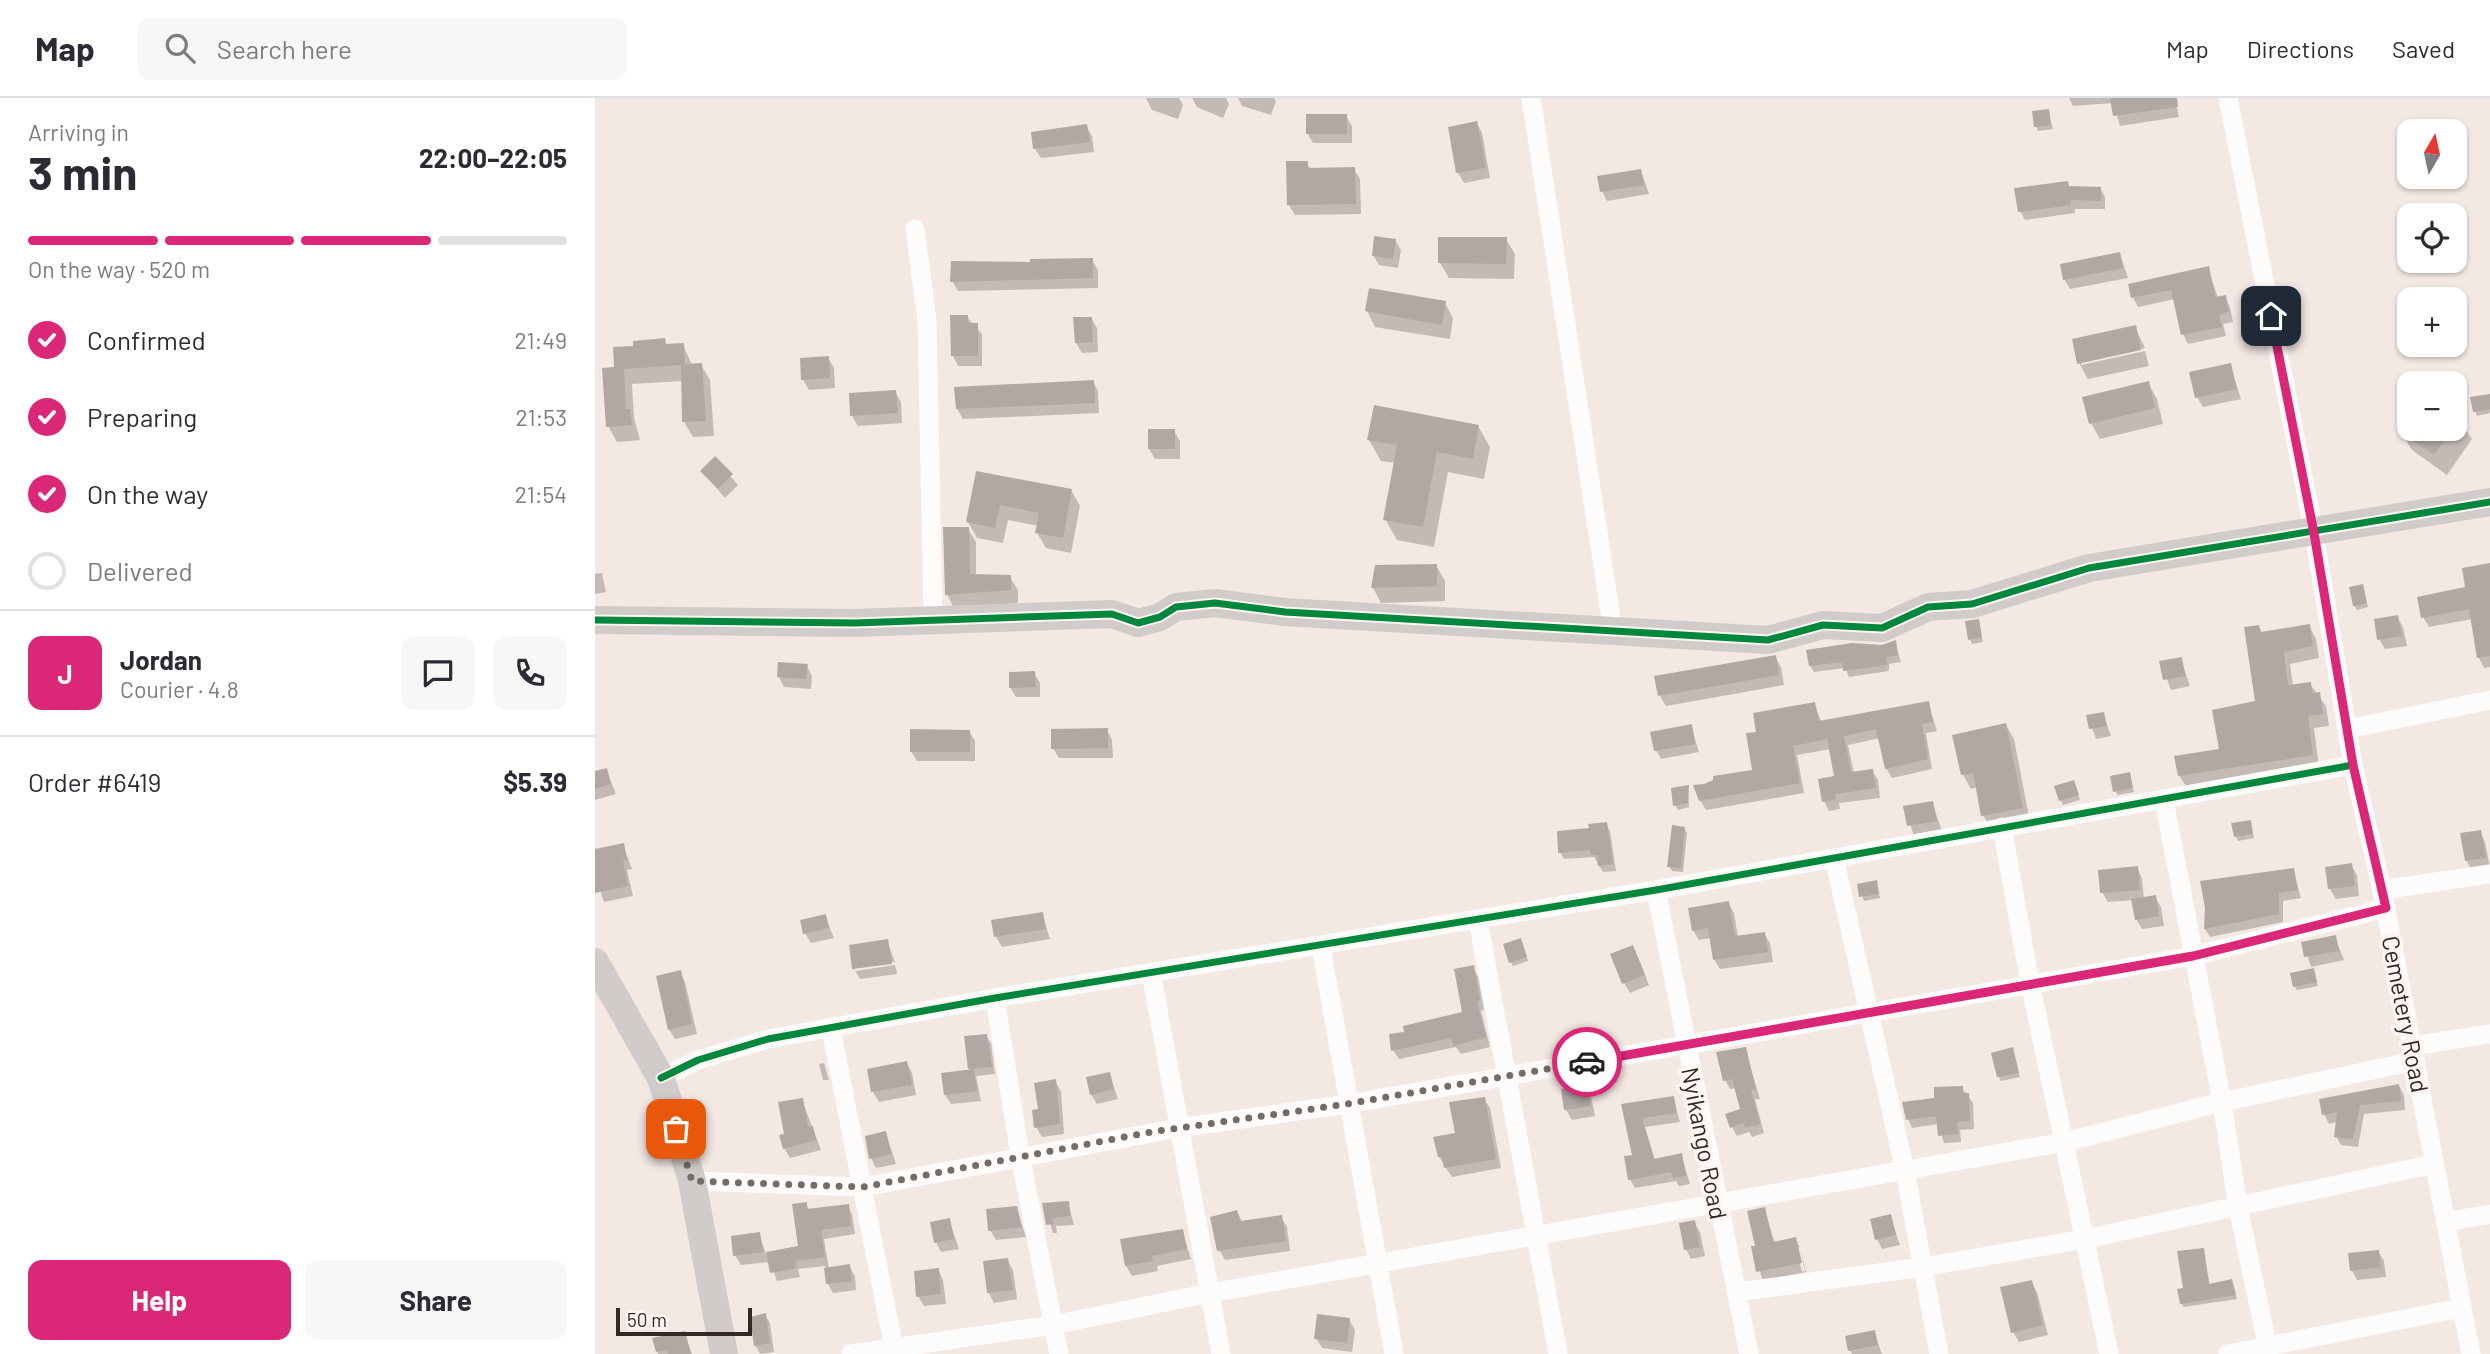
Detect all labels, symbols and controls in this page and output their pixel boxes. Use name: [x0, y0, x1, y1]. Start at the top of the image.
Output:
search box: [137, 17, 627, 80]
text: Map: [35, 28, 95, 68]
icon: search: [161, 29, 199, 67]
text: Search here: [217, 33, 352, 64]
text: Map: [2166, 34, 2209, 63]
text: Directions: [2247, 34, 2354, 63]
text: Saved: [2392, 34, 2455, 63]
text: Arriving in: [28, 118, 129, 146]
north arrow: [2397, 119, 2467, 189]
map controls: [2397, 119, 2467, 441]
text: 22:00–22:05: [419, 142, 567, 173]
text: 3 min: [28, 144, 137, 199]
button: locate: [2397, 203, 2467, 273]
text: On the way · 520 m: [28, 255, 210, 283]
pin: [2241, 286, 2301, 346]
button: +: [2397, 287, 2467, 357]
icon: home: [2252, 297, 2290, 335]
icon: check: [28, 321, 66, 359]
text: Confirmed: [87, 324, 206, 355]
text: 21:49: [514, 326, 567, 354]
button: −: [2397, 371, 2467, 441]
icon: check: [28, 398, 66, 436]
text: Preparing: [87, 401, 197, 432]
text: 21:53: [515, 403, 567, 431]
icon: check: [28, 475, 66, 513]
text: On the way: [87, 478, 208, 509]
text: 21:54: [515, 480, 567, 508]
text: Delivered: [87, 555, 193, 586]
button: chat: [401, 636, 475, 710]
button: phone: [493, 636, 567, 710]
text: Jordan: [120, 644, 202, 675]
text: J: [57, 658, 73, 689]
text: Courier · 4.8: [120, 675, 239, 703]
text: Order #6419: [28, 766, 161, 797]
text: $5.39: [503, 766, 567, 797]
street label: Cemetery Road: [2377, 933, 2435, 1095]
courier: [1552, 1027, 1622, 1097]
icon: car: [1568, 1043, 1606, 1081]
street label: Nyikango Road: [1676, 1065, 1734, 1221]
pin: [646, 1099, 706, 1159]
icon: bag: [657, 1110, 695, 1148]
button: Help: [28, 1260, 291, 1340]
button: Share: [305, 1260, 567, 1340]
scale bar: [616, 1305, 753, 1337]
text: 50 m: [627, 1308, 667, 1331]

